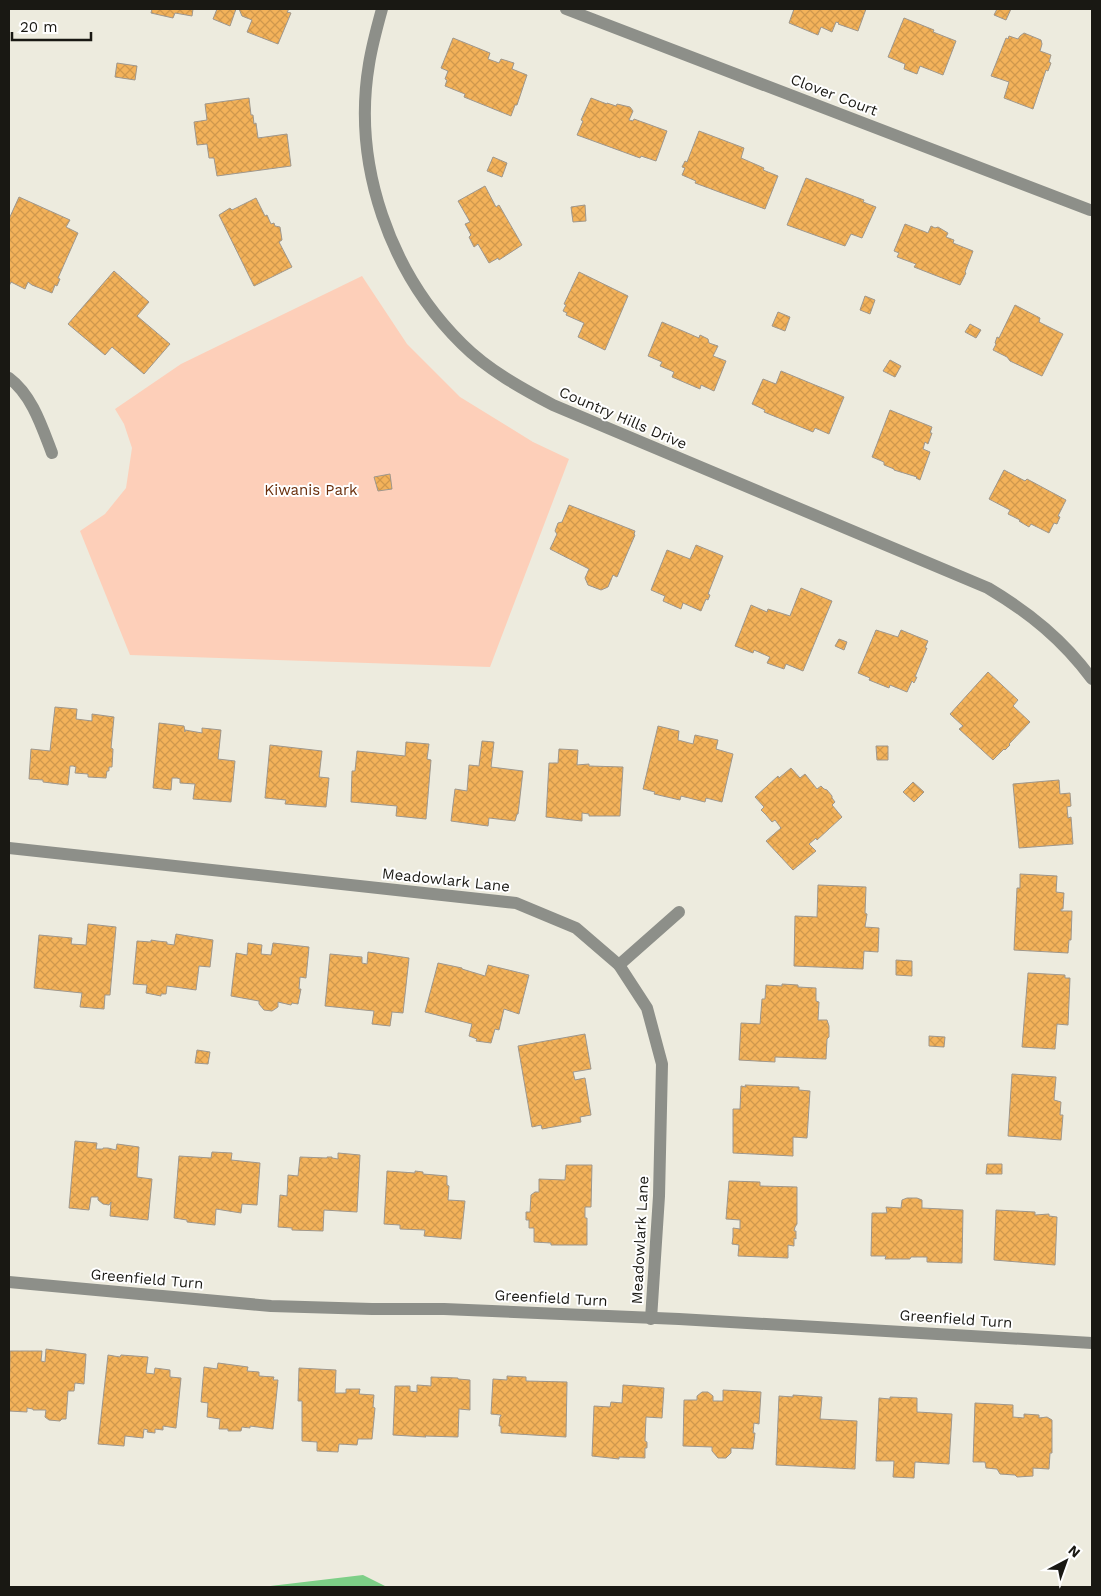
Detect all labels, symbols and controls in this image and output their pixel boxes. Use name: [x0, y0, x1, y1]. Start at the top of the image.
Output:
scale bar: [12, 10, 91, 42]
text: 20 m: [20, 18, 58, 36]
street label: Clover Court: [788, 70, 881, 120]
street label: Country Hills Drive: [556, 383, 690, 453]
park label: Kiwanis Park: [264, 481, 358, 499]
street label: Meadowlark Lane: [381, 864, 511, 896]
street label: Meadowlark Lane: [628, 1175, 652, 1305]
street label: Greenfield Turn: [90, 1265, 204, 1293]
street label: Greenfield Turn: [494, 1286, 608, 1310]
street label: Greenfield Turn: [899, 1306, 1013, 1332]
north arrow: [1041, 1536, 1091, 1586]
text: N: [1065, 1542, 1084, 1561]

